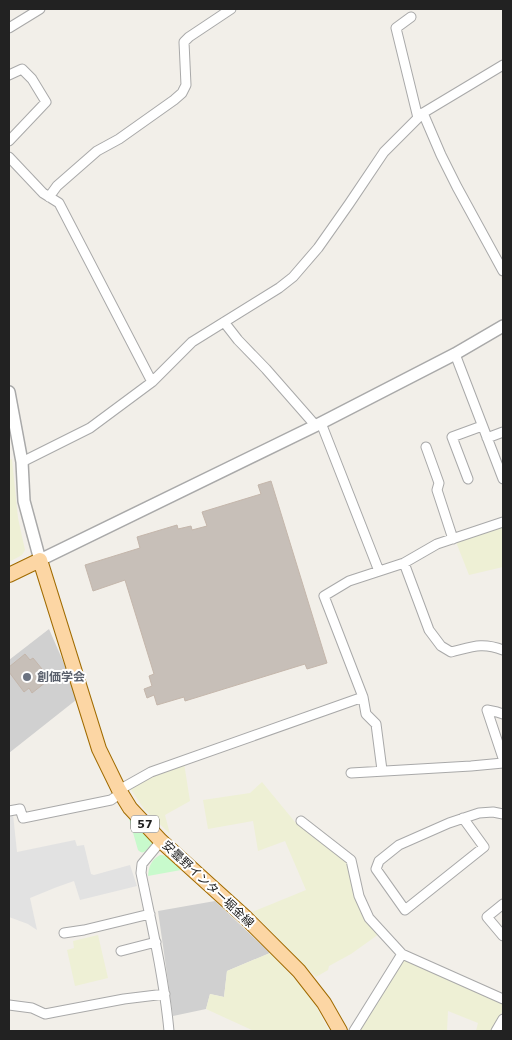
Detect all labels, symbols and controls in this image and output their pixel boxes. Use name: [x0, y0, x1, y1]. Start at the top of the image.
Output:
place label: 創価学会: [37, 670, 85, 684]
marker: 創価学会: [21, 671, 33, 683]
road number: 57: [131, 816, 159, 832]
street label: 安曇野インター堀金線: [159, 838, 257, 930]

